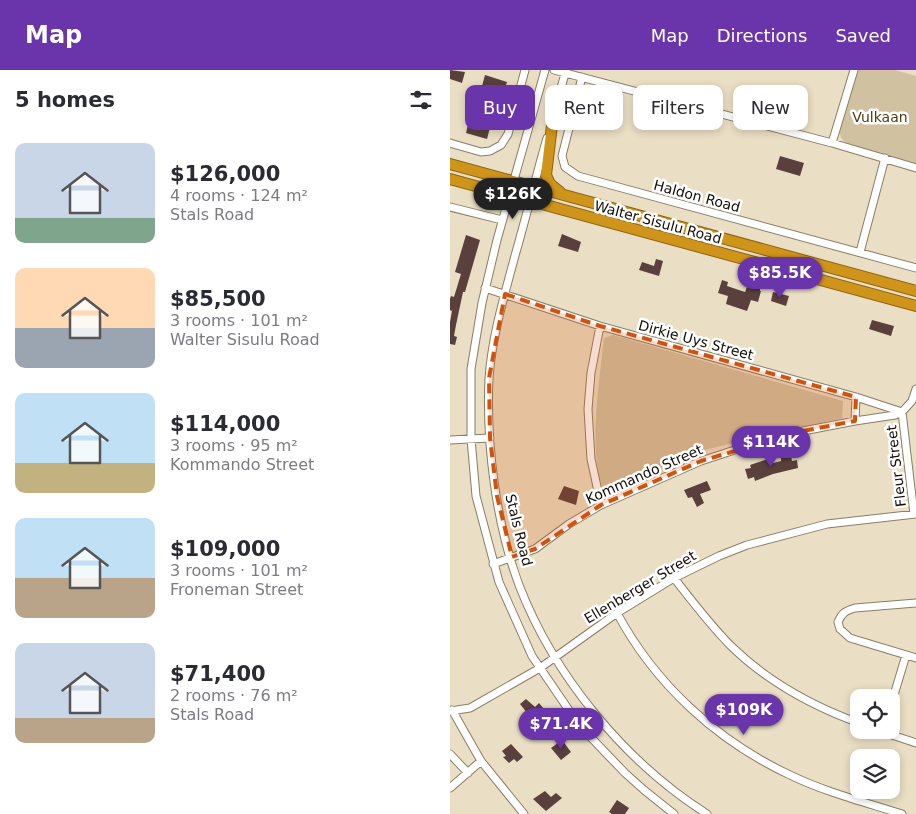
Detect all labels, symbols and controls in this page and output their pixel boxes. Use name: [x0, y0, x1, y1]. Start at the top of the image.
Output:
text: Map: [25, 21, 82, 49]
text: Map: [651, 25, 689, 46]
text: Directions: [717, 25, 807, 46]
text: Saved: [835, 25, 891, 46]
chip: Buy: [465, 85, 535, 130]
chip: Rent: [545, 85, 623, 130]
chip: Filters: [633, 85, 723, 130]
chip: New: [733, 85, 808, 130]
icon: filters: [407, 86, 435, 114]
text: 5 homes: [15, 88, 115, 112]
park label: Vulkaan: [852, 109, 908, 125]
text: $126,000: [170, 162, 280, 186]
icon: home: [55, 163, 115, 223]
street label: Haldon Road: [652, 177, 742, 215]
pin: $126K: [478, 178, 548, 220]
text: $126K: [485, 184, 541, 203]
text: 4 rooms · 124 m²: [170, 186, 308, 205]
street label: Walter Sisulu Road: [593, 197, 723, 247]
text: Stals Road: [170, 205, 254, 224]
pin: $85.5K: [739, 256, 821, 299]
text: $85.5K: [748, 263, 812, 282]
text: $85,500: [170, 287, 266, 311]
icon: home: [55, 288, 115, 348]
text: 3 rooms · 101 m²: [170, 311, 308, 330]
street label: Dirkie Uys Street: [637, 317, 756, 363]
text: Walter Sisulu Road: [170, 330, 320, 349]
text: $114,000: [170, 412, 280, 436]
icon: home: [55, 413, 115, 473]
street label: Fleur Street: [883, 424, 909, 508]
pin: $114K: [736, 426, 806, 468]
text: $114K: [743, 432, 799, 451]
text: 3 rooms · 95 m²: [170, 436, 298, 455]
street label: Kommando Street: [583, 441, 705, 507]
text: Kommando Street: [170, 455, 314, 474]
street label: Stals Road: [502, 492, 536, 568]
text: $109,000: [170, 537, 280, 561]
icon: home: [55, 538, 115, 598]
street label: Ellenberger Street: [581, 547, 699, 627]
text: 3 rooms · 101 m²: [170, 561, 308, 580]
text: Froneman Street: [170, 580, 303, 599]
text: $71,400: [170, 662, 266, 686]
icon: home: [55, 663, 115, 723]
text: 2 rooms · 76 m²: [170, 686, 298, 705]
map controls: [850, 689, 900, 799]
button: locate: [850, 689, 900, 739]
pin: $109K: [709, 694, 779, 736]
text: $109K: [716, 700, 772, 719]
text: Stals Road: [170, 705, 254, 724]
pin: $71.4K: [520, 708, 602, 750]
text: $71.4K: [529, 714, 593, 733]
button: layers: [850, 749, 900, 799]

